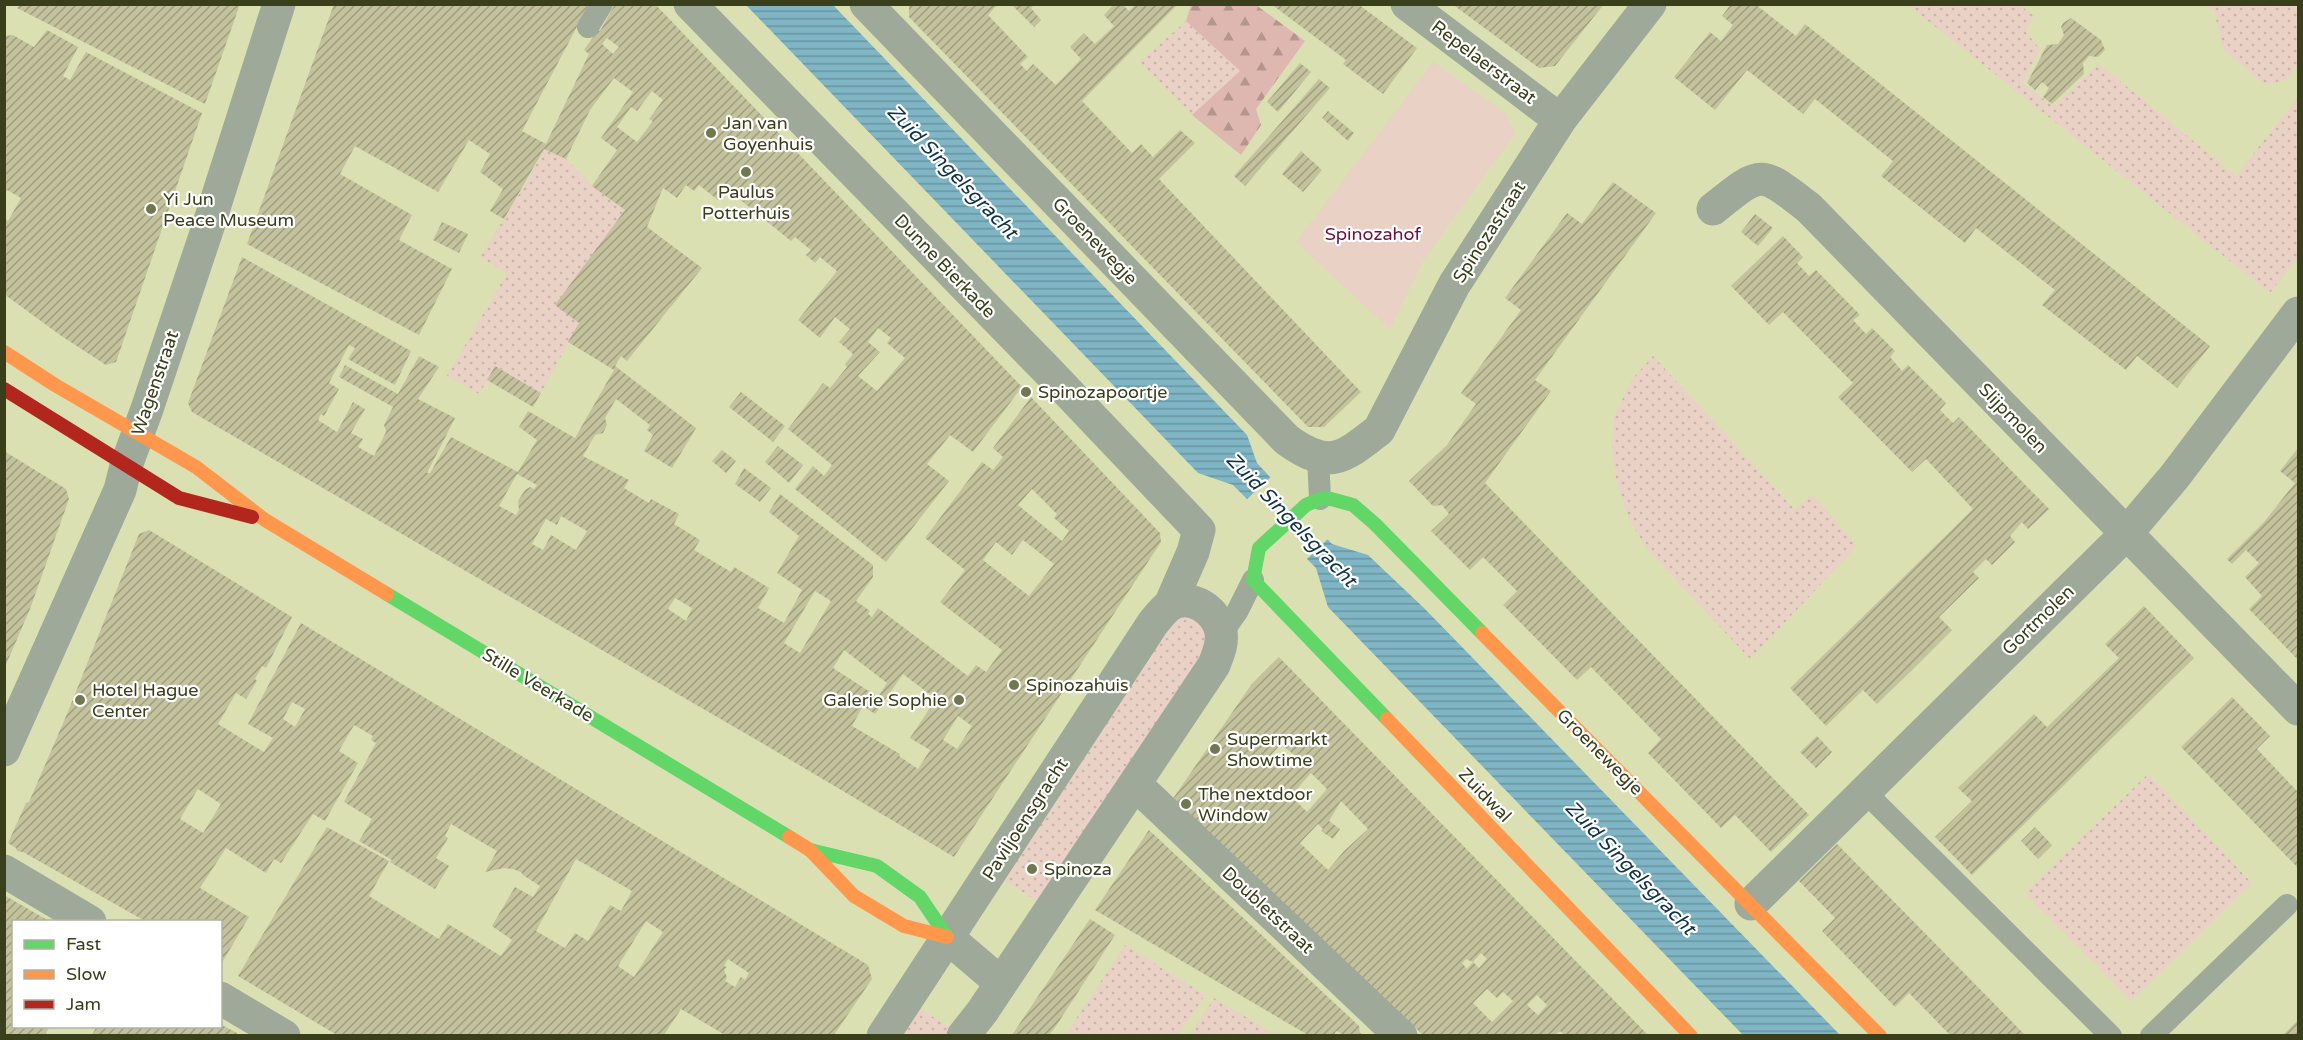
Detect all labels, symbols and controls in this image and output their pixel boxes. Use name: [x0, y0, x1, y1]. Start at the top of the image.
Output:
street label: Repelaerstraat: [1427, 15, 1541, 109]
water label: Zuid Singelsgracht: [882, 100, 1024, 246]
place label: Jan van Goyenhuis: [723, 112, 813, 155]
marker: Jan van Goyenhuis: [704, 126, 718, 140]
marker: Paulus Potterhuis: [739, 165, 753, 179]
street label: Spinozastraat: [1448, 177, 1530, 287]
place label: Paulus Potterhuis: [702, 181, 790, 224]
place label: Yi Jun Peace Museum: [163, 188, 294, 231]
street label: Groenewegje: [1048, 193, 1142, 289]
marker: Yi Jun Peace Museum: [144, 202, 158, 216]
street label: Dunne Bierkade: [890, 209, 1000, 323]
park label: Spinozahof: [1325, 223, 1421, 245]
street label: Wagenstraat: [127, 328, 183, 438]
street label: Slijpmolen: [1974, 378, 2052, 458]
place label: Spinozapoortje: [1038, 381, 1168, 403]
marker: Spinozapoortje: [1019, 385, 1033, 399]
water label: Zuid Singelsgracht: [1221, 448, 1363, 594]
street label: Gortmolen: [1997, 580, 2079, 660]
street label: Stille Veerkade: [478, 643, 598, 727]
place label: Spinozahuis: [1026, 674, 1129, 696]
marker: Spinozahuis: [1007, 678, 1021, 692]
place label: Hotel Hague Center: [92, 679, 199, 722]
place label: Galerie Sophie: [823, 689, 947, 711]
marker: Hotel Hague Center: [73, 693, 87, 707]
marker: Galerie Sophie: [952, 693, 966, 707]
street label: Groenewegje: [1552, 704, 1648, 800]
place label: Supermarkt Showtime: [1227, 728, 1328, 771]
marker: Supermarkt Showtime: [1208, 742, 1222, 756]
street label: Paviljoensgracht: [977, 754, 1073, 884]
street label: Zuidwal: [1454, 763, 1516, 827]
place label: The nextdoor Window: [1198, 783, 1312, 826]
water label: Zuid Singelsgracht: [1560, 796, 1702, 942]
marker: The nextdoor Window: [1179, 797, 1193, 811]
place label: Spinoza: [1044, 858, 1112, 880]
marker: Spinoza: [1025, 862, 1039, 876]
street label: Doubletstraat: [1218, 862, 1318, 958]
legend: [12, 920, 222, 1028]
text: Fast: [66, 933, 101, 955]
text: Slow: [66, 963, 107, 985]
text: Jam: [66, 993, 101, 1015]

